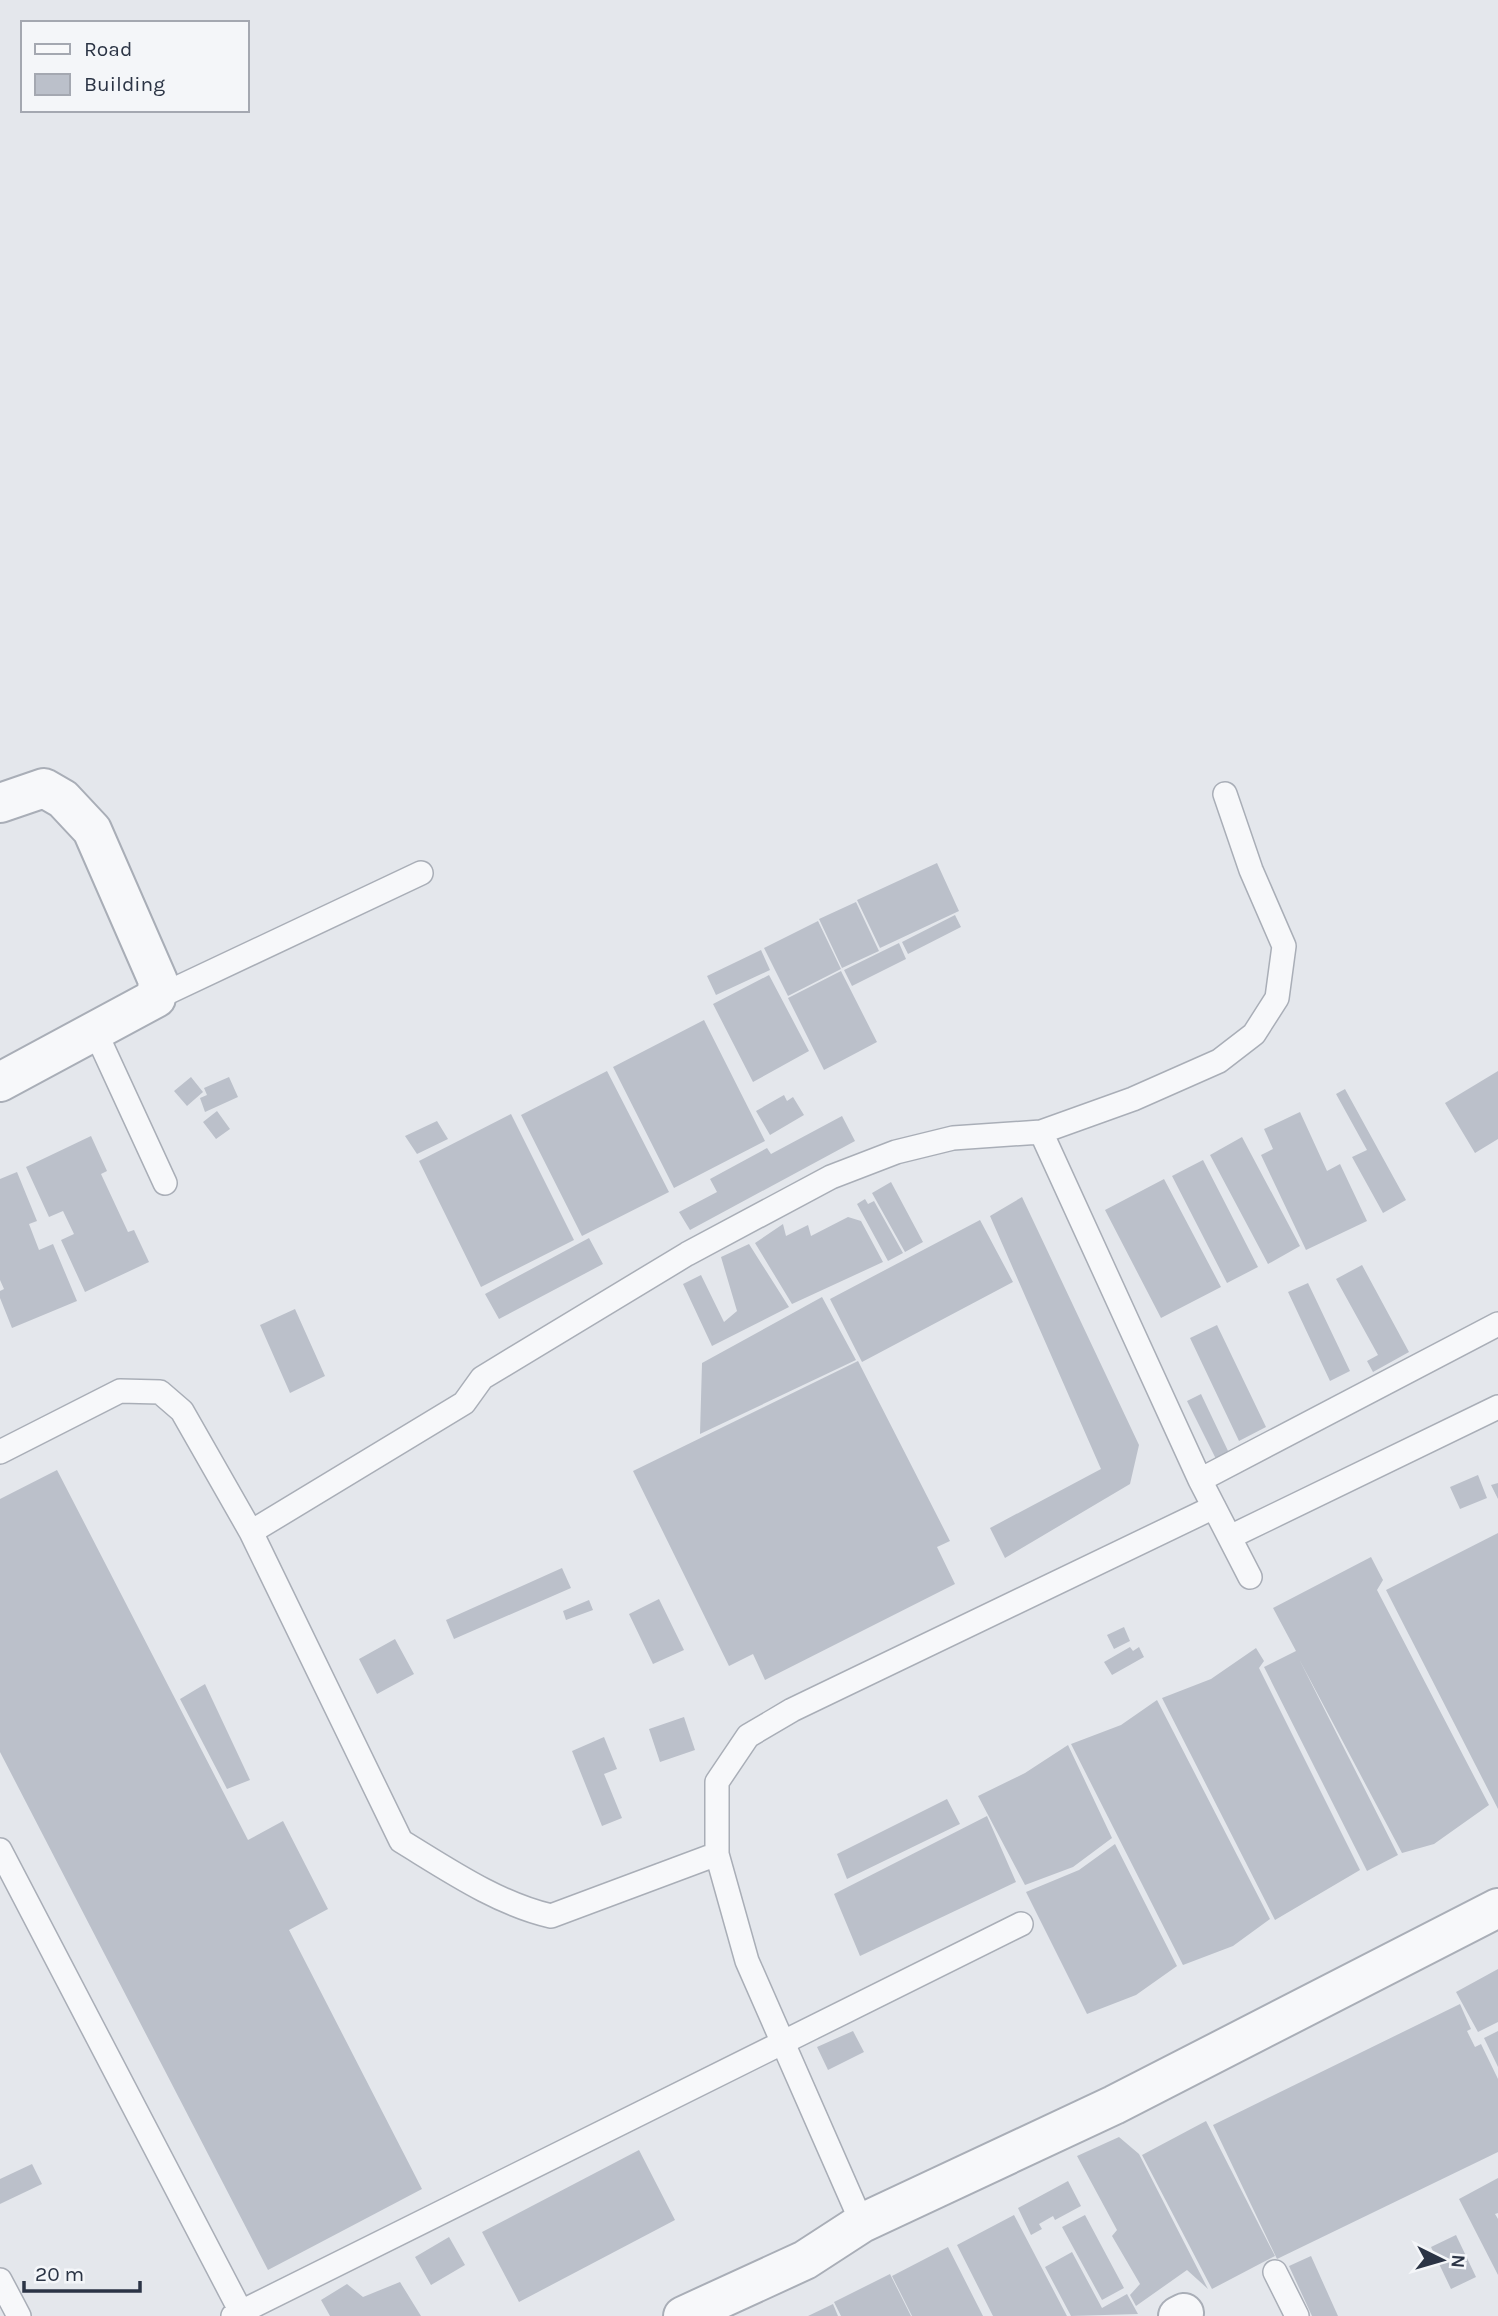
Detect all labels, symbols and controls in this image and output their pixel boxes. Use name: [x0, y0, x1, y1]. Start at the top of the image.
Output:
legend: [21, 21, 248, 112]
text: Road: [84, 37, 132, 61]
text: Building: [84, 72, 165, 96]
north arrow: [1407, 2225, 1477, 2295]
scale bar: [24, 2250, 140, 2294]
text: N: [1446, 2254, 1469, 2269]
text: 20 m: [35, 2262, 84, 2286]

